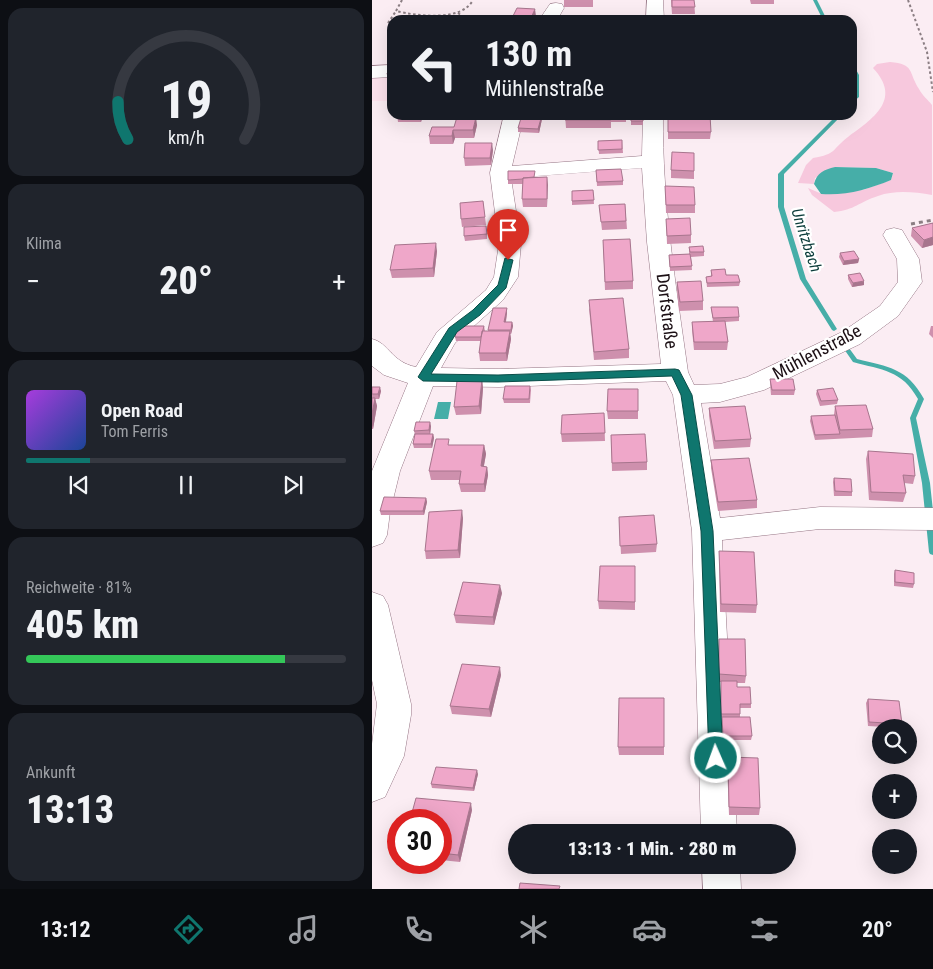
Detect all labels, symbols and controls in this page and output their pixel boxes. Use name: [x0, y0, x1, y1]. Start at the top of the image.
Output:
text: 130 m: [485, 34, 572, 75]
icon: left: [402, 35, 467, 100]
text: 19: [160, 70, 212, 131]
text: Mühlenstraße: [485, 76, 604, 101]
text: km/h: [168, 127, 204, 148]
water label: Unritzbach: [787, 206, 826, 274]
pin: [487, 209, 529, 260]
icon: arrive: [494, 216, 522, 244]
text: Klima: [26, 234, 62, 253]
text: 20°: [159, 259, 213, 303]
text: −: [26, 265, 40, 298]
text: +: [332, 265, 346, 298]
street label: Dorfstraße: [652, 272, 683, 350]
street label: Mühlenstraße: [769, 319, 865, 384]
text: Open Road: [101, 399, 183, 422]
text: Tom Ferris: [101, 422, 168, 441]
icon: previous: [65, 471, 93, 499]
icon: pause: [172, 471, 200, 499]
icon: next: [279, 471, 307, 499]
text: Reichweite · 81%: [26, 578, 132, 597]
text: 405 km: [26, 603, 139, 647]
map controls: [872, 719, 917, 874]
button: search: [872, 719, 917, 764]
position arrow: [689, 731, 741, 783]
text: Ankunft: [26, 763, 75, 782]
button: +: [872, 774, 917, 819]
text: 13:13: [26, 788, 114, 832]
speed limit sign: 30: [387, 809, 452, 874]
button: −: [872, 829, 917, 874]
text: 13:13 · 1 Min. · 280 m: [568, 837, 736, 860]
icon: directions: [171, 912, 206, 947]
icon: music: [286, 912, 321, 947]
icon: phone: [401, 912, 436, 947]
icon: climate: [516, 912, 551, 947]
icon: car: [632, 912, 667, 947]
icon: filters: [747, 912, 782, 947]
text: 13:12: [40, 917, 91, 942]
text: 20°: [862, 917, 893, 942]

